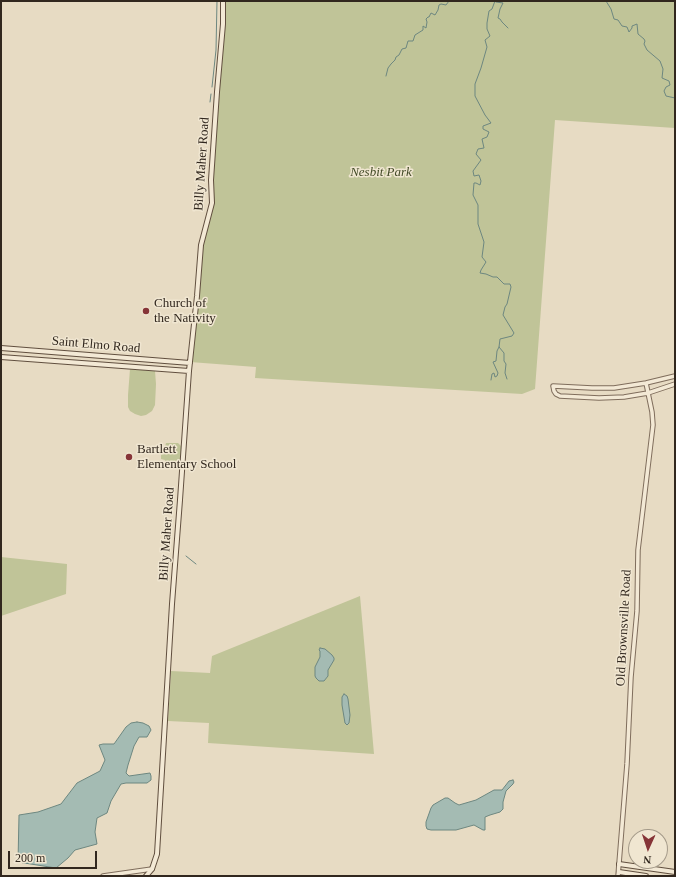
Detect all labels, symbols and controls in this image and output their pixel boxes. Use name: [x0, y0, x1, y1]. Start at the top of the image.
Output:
street label: Billy Maher Road: [191, 117, 213, 211]
park label: Nesbit Park: [350, 165, 412, 181]
place label: Church of the Nativity: [154, 296, 216, 327]
marker: Church of the Nativity: [141, 306, 151, 316]
street label: Saint Elmo Road: [51, 333, 141, 357]
place label: Bartlett Elementary School: [137, 442, 236, 473]
marker: Bartlett Elementary School: [124, 452, 134, 462]
street label: Billy Maher Road: [156, 487, 178, 581]
street label: Old Brownsville Road: [613, 569, 635, 687]
north arrow: [628, 829, 668, 869]
scale bar: [10, 843, 99, 869]
text: 200 m: [15, 851, 45, 865]
text: N: [643, 854, 652, 866]

